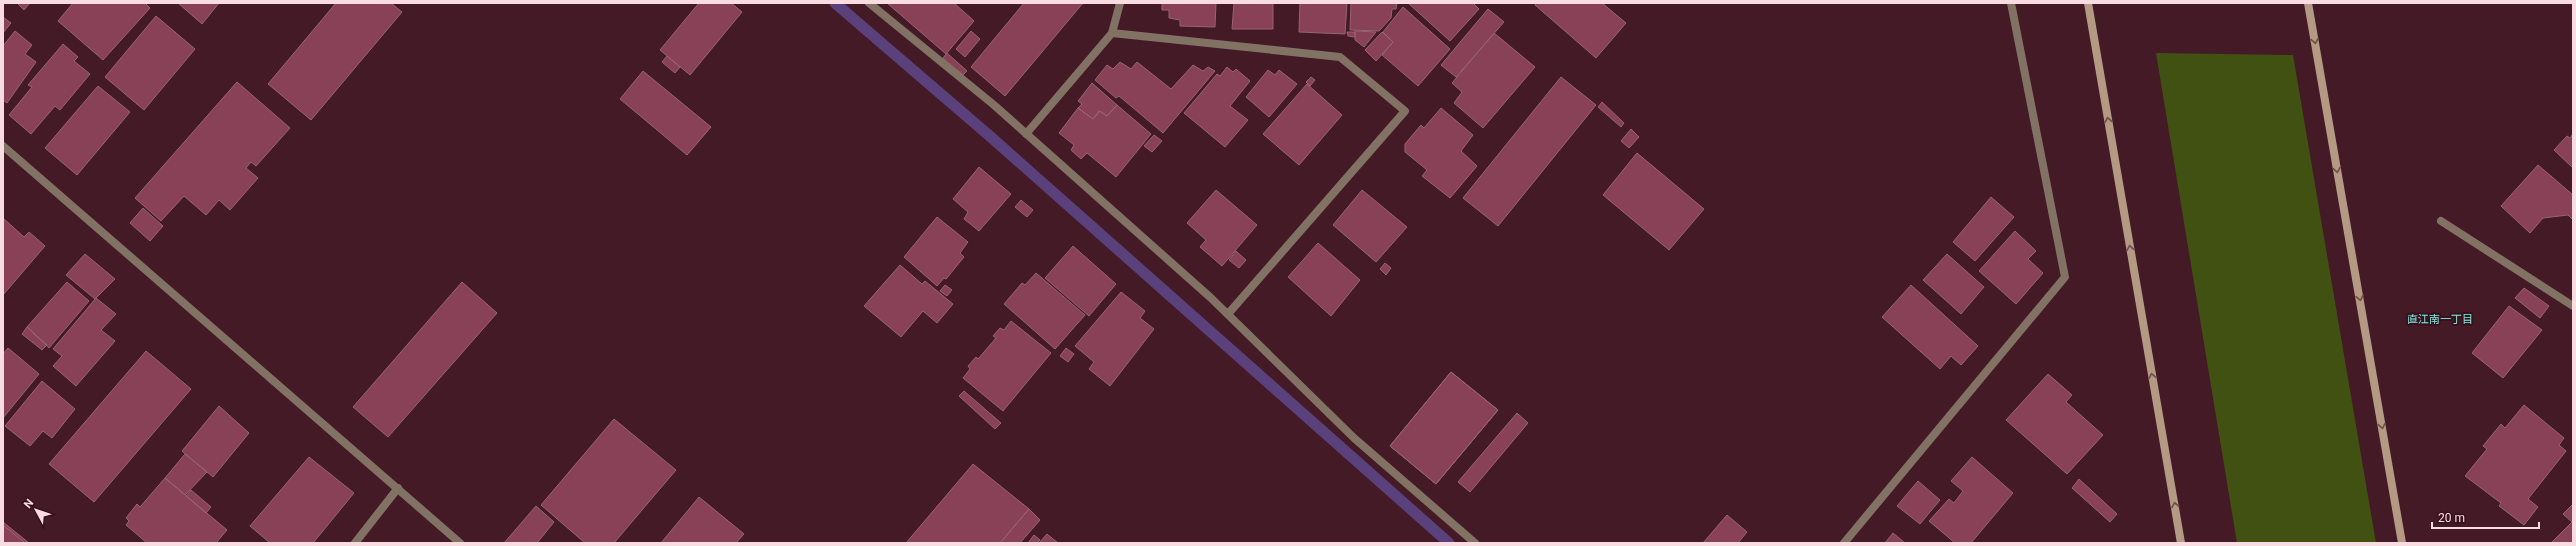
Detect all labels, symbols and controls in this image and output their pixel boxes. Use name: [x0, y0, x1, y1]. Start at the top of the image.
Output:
one-way arrow: [2310, 38, 2319, 45]
one-way arrow: [2104, 117, 2113, 123]
one-way arrow: [2333, 166, 2341, 173]
one-way arrow: [2126, 245, 2135, 252]
one-way arrow: [2355, 294, 2363, 301]
district label: 直江南一丁目: [2407, 313, 2473, 326]
one-way arrow: [2149, 373, 2157, 380]
one-way arrow: [2377, 423, 2386, 429]
north arrow: [16, 490, 56, 530]
text: N: [21, 497, 36, 511]
one-way arrow: [2171, 501, 2179, 508]
scale bar: [2432, 504, 2539, 530]
text: 20 m: [2438, 511, 2465, 525]

